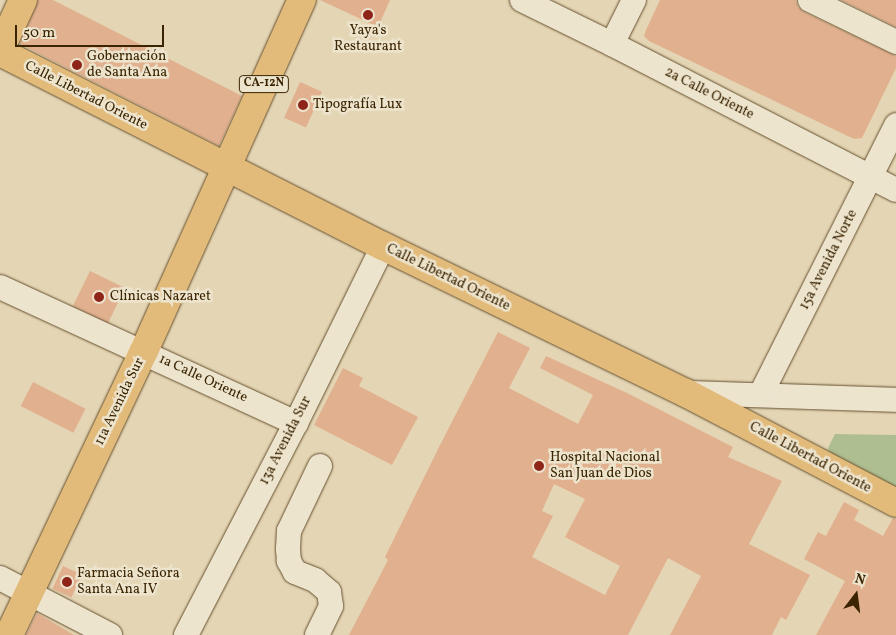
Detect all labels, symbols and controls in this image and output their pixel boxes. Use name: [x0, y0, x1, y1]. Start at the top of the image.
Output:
marker: Yaya's Restaurant: [362, 9, 374, 21]
scale bar: [18, 15, 166, 47]
text: 50 m: [23, 23, 55, 44]
place label: Yaya's Restaurant: [334, 23, 402, 56]
place label: Gobernación de Santa Ana: [87, 49, 167, 82]
street label: Calle Libertad Oriente: [22, 58, 150, 134]
marker: Gobernación de Santa Ana: [71, 59, 83, 71]
street label: 2a Calle Oriente: [662, 64, 756, 124]
road number: CA-12N: [238, 74, 290, 94]
place label: Tipografía Lux: [313, 97, 402, 113]
marker: Tipografía Lux: [297, 99, 309, 111]
street label: 15a Avenida Norte: [797, 207, 861, 313]
street label: Calle Libertad Oriente: [383, 241, 513, 315]
place label: Clínicas Nazaret: [110, 289, 211, 305]
marker: Clínicas Nazaret: [92, 290, 106, 304]
street label: 1a Calle Oriente: [156, 351, 250, 407]
street label: 11a Avenida Sur: [92, 356, 148, 448]
street label: 13a Avenida Sur: [256, 394, 316, 488]
street label: Calle Libertad Oriente: [746, 419, 874, 497]
place label: Hospital Nacional San Juan de Dios: [550, 450, 660, 482]
marker: Hospital Nacional San Juan de Dios: [532, 459, 546, 473]
place label: Farmacia Señora Santa Ana IV: [77, 566, 180, 598]
north arrow: [831, 570, 881, 620]
text: N: [853, 570, 867, 591]
marker: Farmacia Señora Santa Ana IV: [61, 576, 73, 588]

